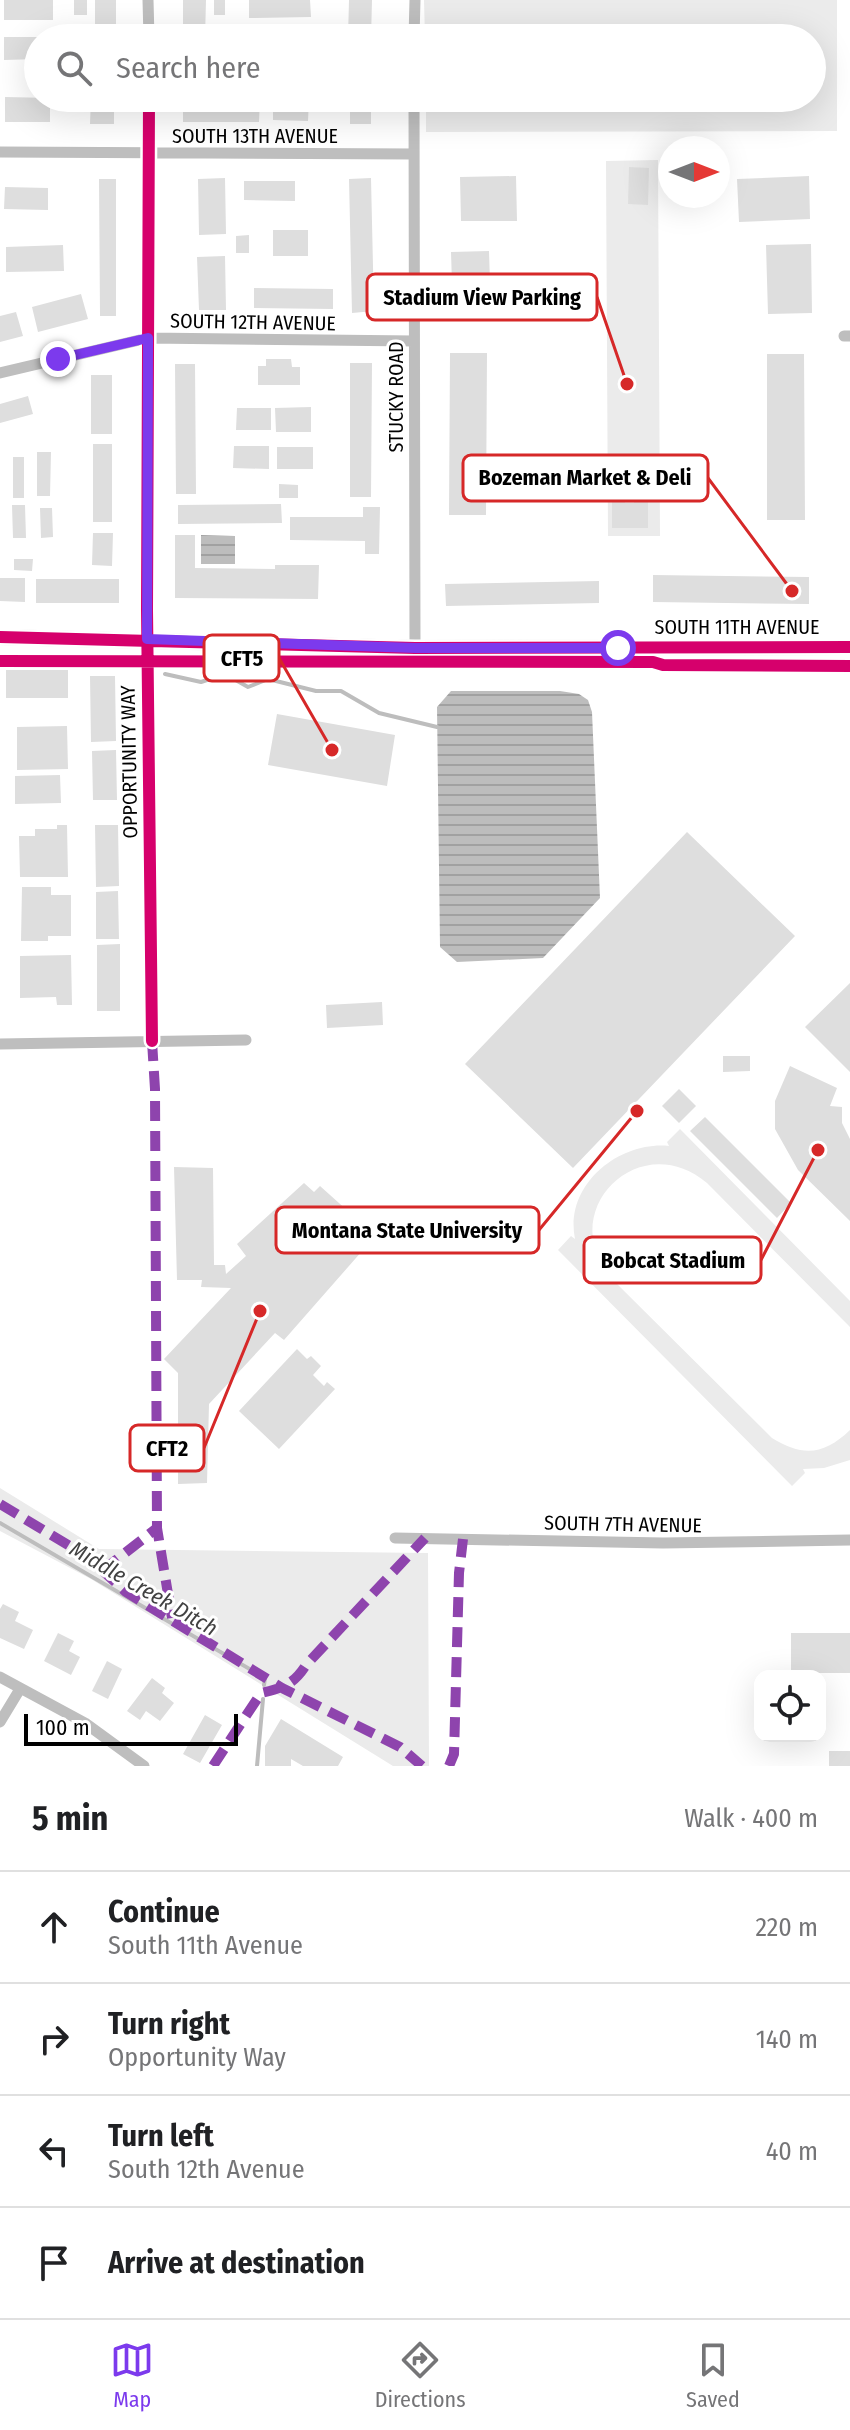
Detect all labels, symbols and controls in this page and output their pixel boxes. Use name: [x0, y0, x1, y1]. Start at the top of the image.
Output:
search box: [24, 24, 826, 112]
icon: search: [52, 46, 96, 90]
text: Search here: [116, 50, 261, 86]
street label: SOUTH 13TH AVENUE: [172, 124, 338, 148]
north arrow: [658, 136, 730, 208]
callout: Stadium View Parking: [367, 274, 597, 320]
text: Stadium View Parking: [383, 284, 581, 311]
street label: SOUTH 12TH AVENUE: [170, 309, 336, 335]
route end: [40, 341, 76, 377]
street label: STUCKY ROAD: [384, 341, 408, 453]
callout: Bozeman Market & Deli: [463, 455, 708, 501]
text: Bozeman Market & Deli: [479, 464, 691, 491]
street label: SOUTH 11TH AVENUE: [655, 615, 819, 639]
route start: [600, 630, 636, 666]
callout: CFT5: [204, 635, 279, 681]
text: CFT5: [221, 645, 263, 672]
street label: OPPORTUNITY WAY: [116, 685, 142, 839]
callout: Montana State University: [276, 1207, 539, 1253]
text: Montana State University: [292, 1217, 523, 1244]
callout: Bobcat Stadium: [584, 1237, 761, 1283]
text: Bobcat Stadium: [601, 1247, 745, 1274]
callout: CFT2: [130, 1425, 204, 1471]
text: CFT2: [146, 1435, 188, 1462]
street label: SOUTH 7TH AVENUE: [544, 1511, 702, 1537]
water label: Middle Creek Ditch: [65, 1535, 222, 1642]
map controls: [754, 1670, 826, 1742]
button: locate: [754, 1670, 826, 1742]
scale bar: [24, 1710, 238, 1746]
text: 100 m: [36, 1714, 90, 1741]
text: 5 min: [32, 1798, 108, 1839]
text: Walk · 400 m: [684, 1803, 818, 1834]
text: Continue: [108, 1894, 220, 1930]
icon: ahead: [32, 1905, 76, 1949]
text: 220 m: [755, 1912, 818, 1943]
text: South 11th Avenue: [108, 1930, 303, 1961]
text: Turn right: [108, 2006, 230, 2042]
icon: right: [32, 2017, 76, 2061]
text: 140 m: [756, 2024, 818, 2055]
text: Opportunity Way: [108, 2042, 286, 2073]
text: Turn left: [108, 2118, 214, 2154]
icon: left: [32, 2129, 76, 2173]
text: 40 m: [766, 2136, 818, 2167]
text: South 12th Avenue: [108, 2154, 305, 2185]
icon: arrive: [32, 2241, 76, 2285]
text: Arrive at destination: [108, 2245, 365, 2281]
tab: Map: [110, 2338, 154, 2413]
tab: Directions: [375, 2338, 466, 2413]
tab: Saved: [686, 2338, 740, 2413]

